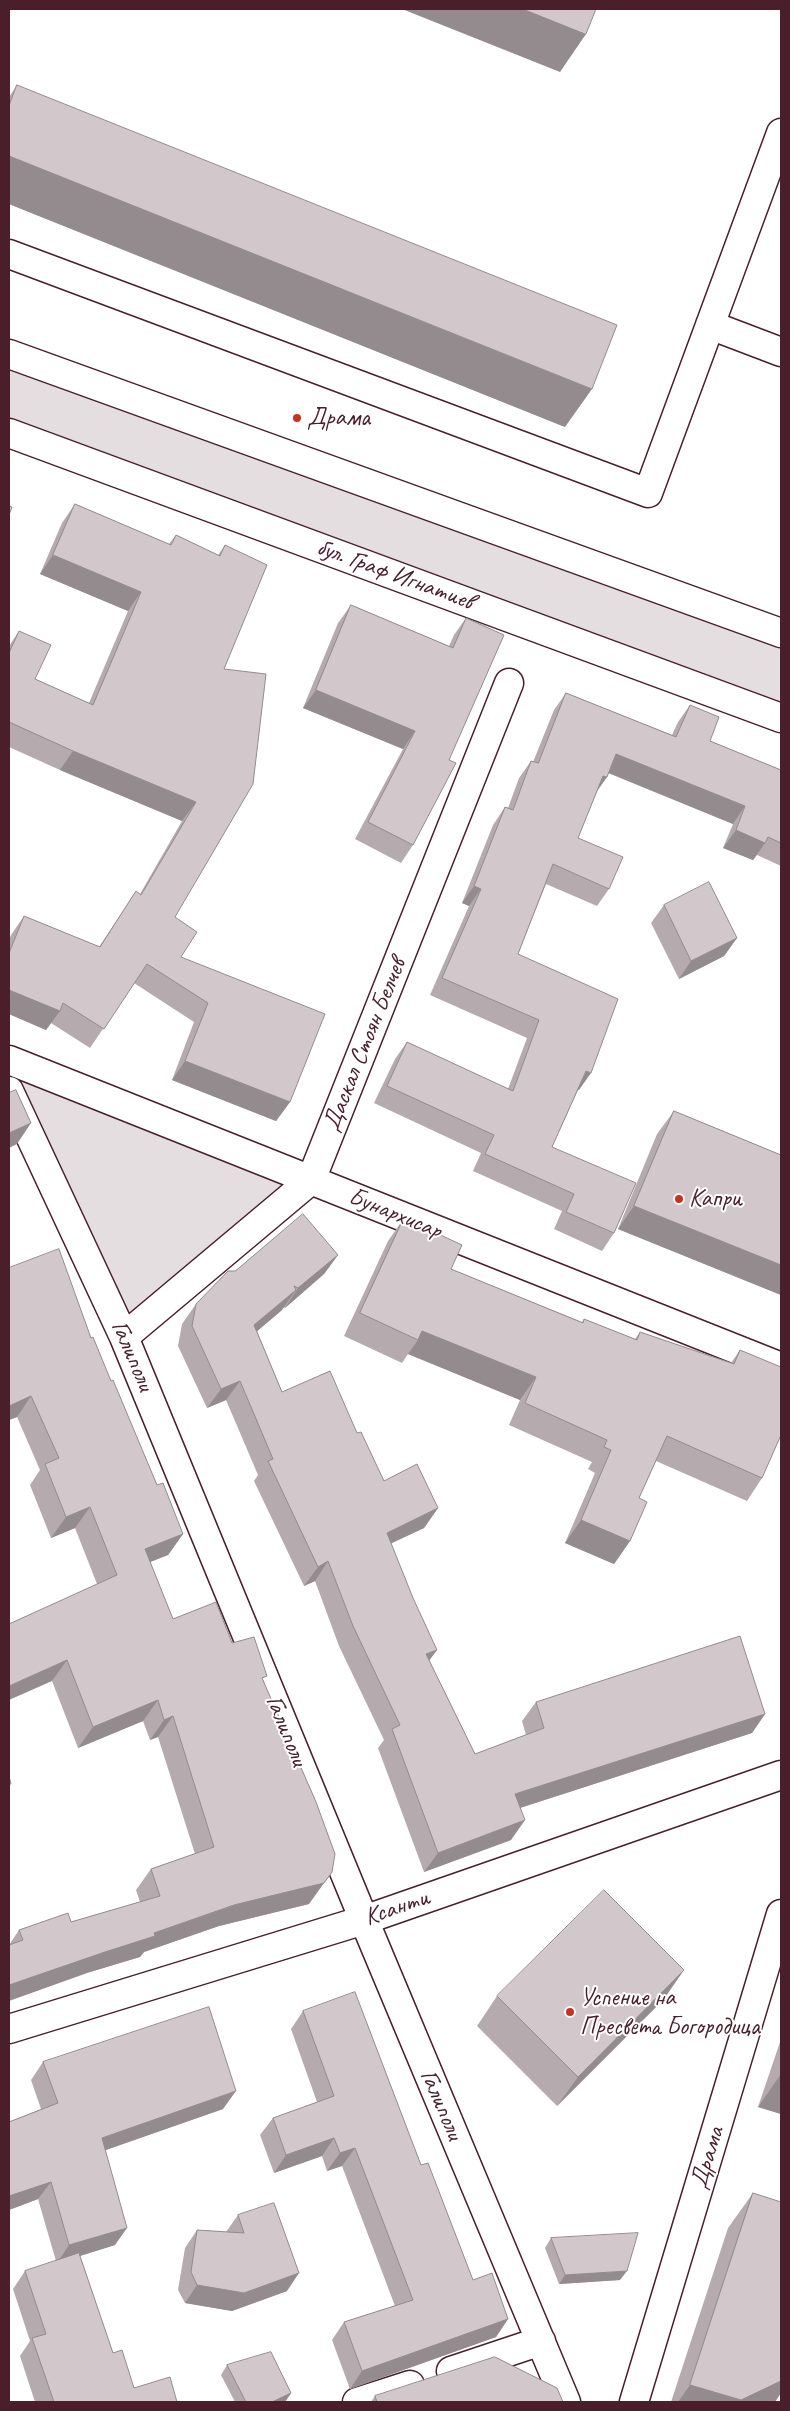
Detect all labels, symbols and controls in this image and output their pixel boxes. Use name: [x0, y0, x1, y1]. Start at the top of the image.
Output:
place label: Драма: [307, 403, 370, 433]
marker: Драма: [291, 412, 303, 424]
street label: бул. Граф Игнатиев: [313, 533, 477, 617]
street label: Даскал Стоян Белчев: [317, 954, 413, 1136]
street label: Бунархисар: [344, 1182, 446, 1246]
place label: Капри: [689, 1184, 742, 1214]
marker: Капри: [673, 1193, 685, 1205]
street label: Галиполи: [104, 1316, 160, 1396]
street label: Галиполи: [258, 1691, 314, 1771]
street label: Ксанти: [361, 1883, 433, 1933]
place label: Успение на Пресвета Богородица: [580, 1983, 760, 2042]
marker: Успение на Пресвета Богородица: [564, 2006, 576, 2018]
street label: Галиполи: [413, 2065, 469, 2145]
street label: Драма: [684, 2123, 732, 2193]

